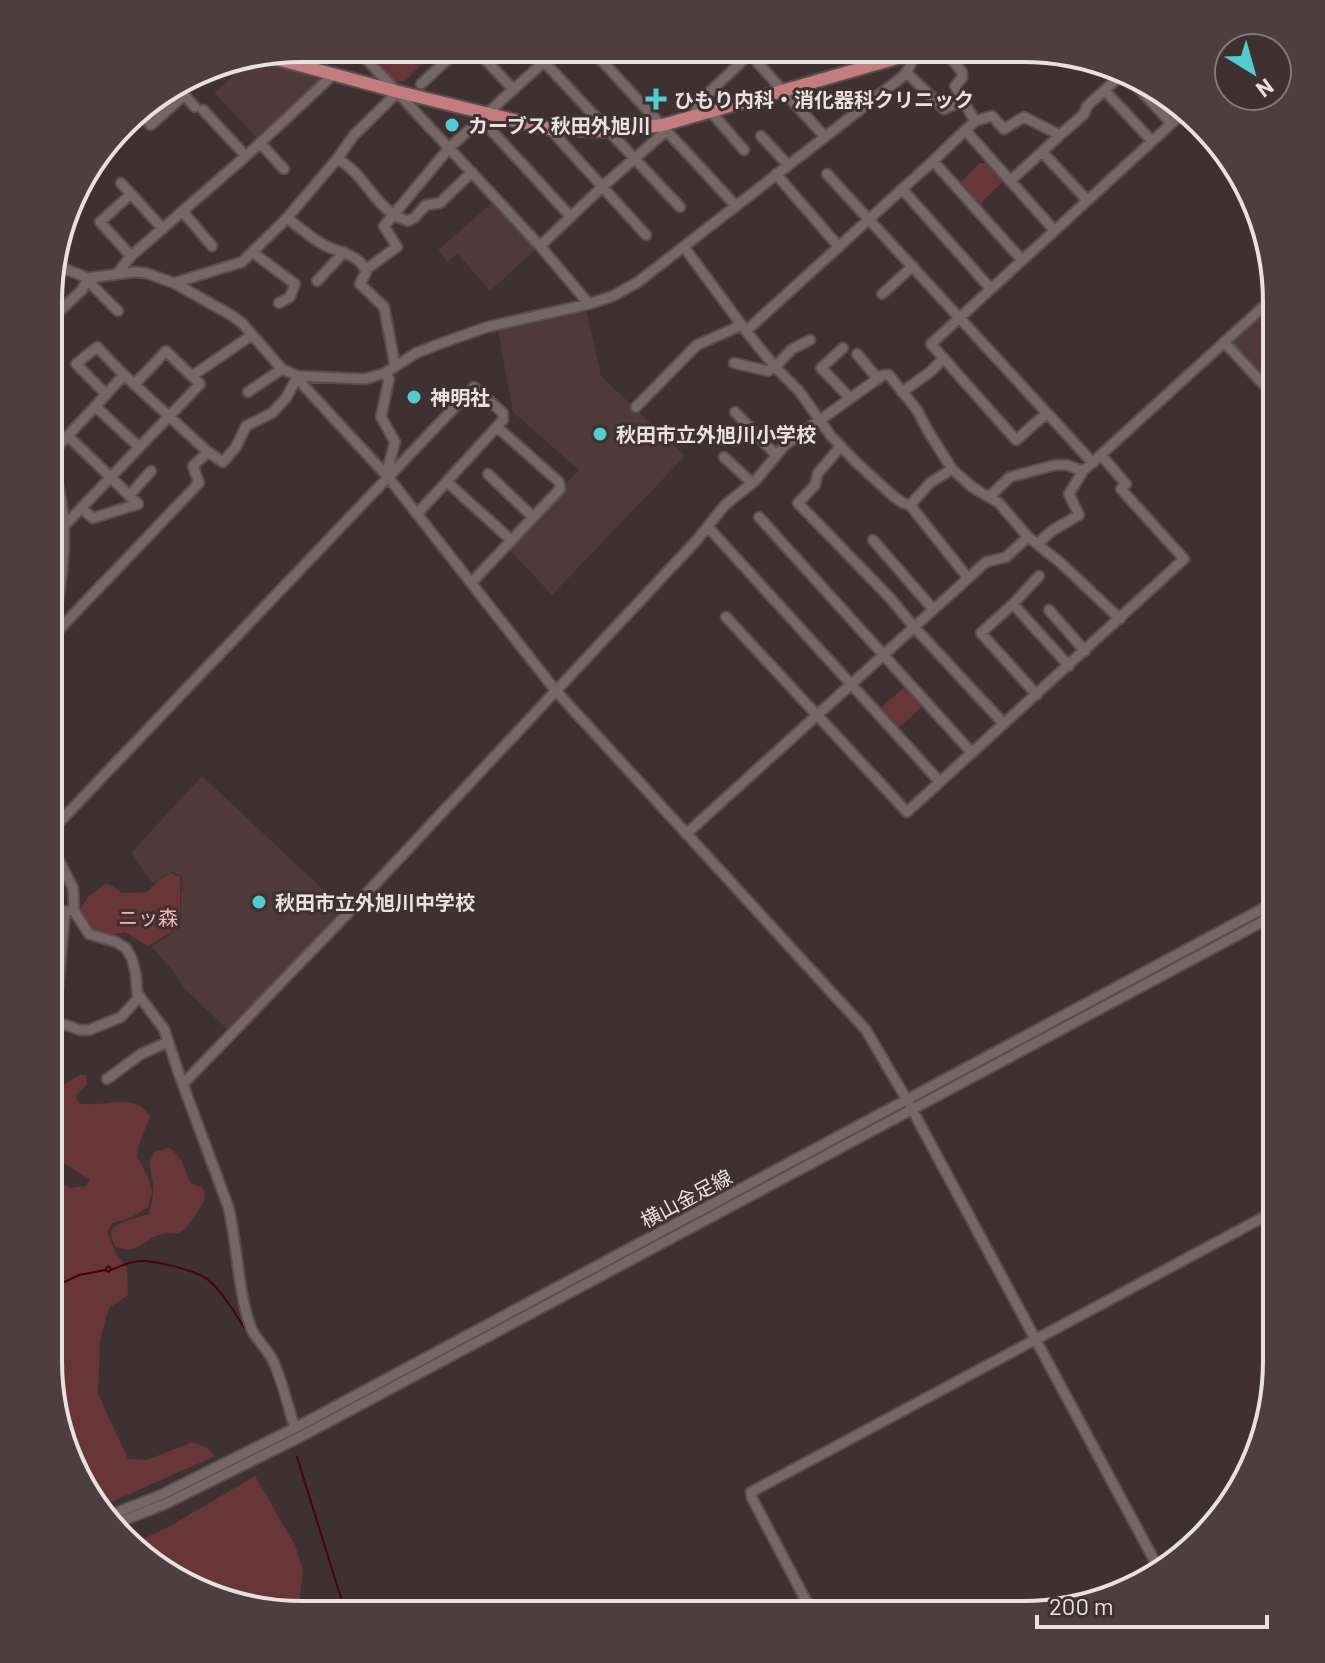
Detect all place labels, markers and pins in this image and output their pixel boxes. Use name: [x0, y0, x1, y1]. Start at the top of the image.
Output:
place label: ひもり内科・消化器科クリニック: [674, 87, 974, 111]
marker: ひもり内科・消化器科クリニック: [645, 88, 667, 110]
place label: カーブス 秋田外旭川: [468, 113, 651, 137]
marker: カーブス 秋田外旭川: [443, 116, 461, 134]
place label: 神明社: [430, 385, 490, 409]
marker: 神明社: [405, 388, 423, 406]
place label: 秋田市立外旭川小学校: [616, 422, 816, 446]
marker: 秋田市立外旭川小学校: [591, 425, 609, 443]
place label: 秋田市立外旭川中学校: [275, 890, 475, 914]
marker: 秋田市立外旭川中学校: [250, 893, 268, 911]

